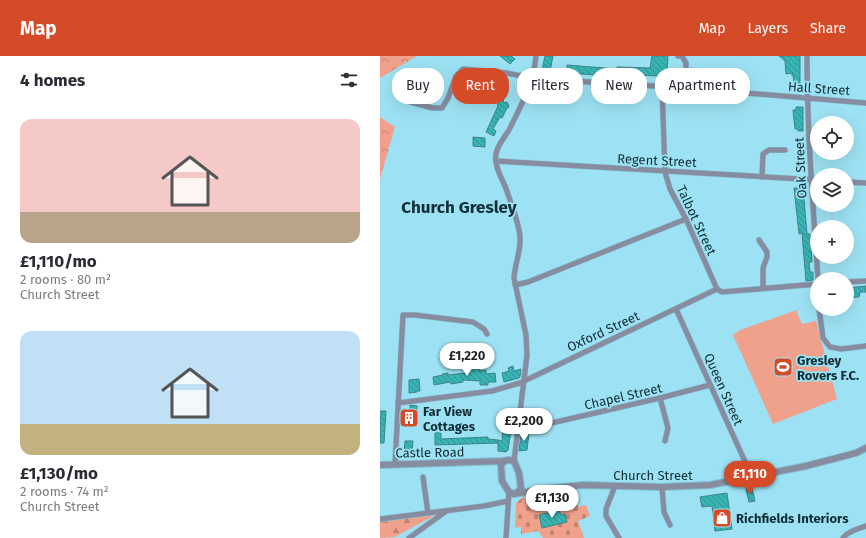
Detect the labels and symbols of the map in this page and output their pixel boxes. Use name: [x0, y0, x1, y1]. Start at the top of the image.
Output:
street label: Hall Street: [787, 79, 851, 98]
street label: Oak Street: [791, 137, 810, 199]
street label: Regent Street: [617, 151, 697, 170]
street label: Talbot Street: [674, 183, 719, 258]
district label: Church Gresley: [401, 197, 517, 218]
street label: Oxford Street: [565, 308, 642, 355]
pin: £1,220: [434, 343, 500, 377]
street label: Queen Street: [701, 351, 746, 428]
place label: Gresley Rovers F.C.: [797, 353, 859, 383]
sports icon: Gresley Rovers F.C.: [772, 356, 794, 378]
street label: Chapel Street: [583, 380, 664, 413]
place label: Far View Cottages: [423, 404, 476, 434]
building icon: Far View Cottages: [398, 407, 420, 429]
pin: £2,200: [491, 408, 557, 442]
street label: Castle Road: [395, 444, 465, 461]
pin: £1,110: [717, 461, 783, 495]
street label: Church Street: [613, 468, 693, 483]
pin: £1,130: [519, 485, 585, 519]
shop icon: Richfields Interiors: [711, 507, 733, 529]
place label: Richfields Interiors: [736, 511, 849, 526]

